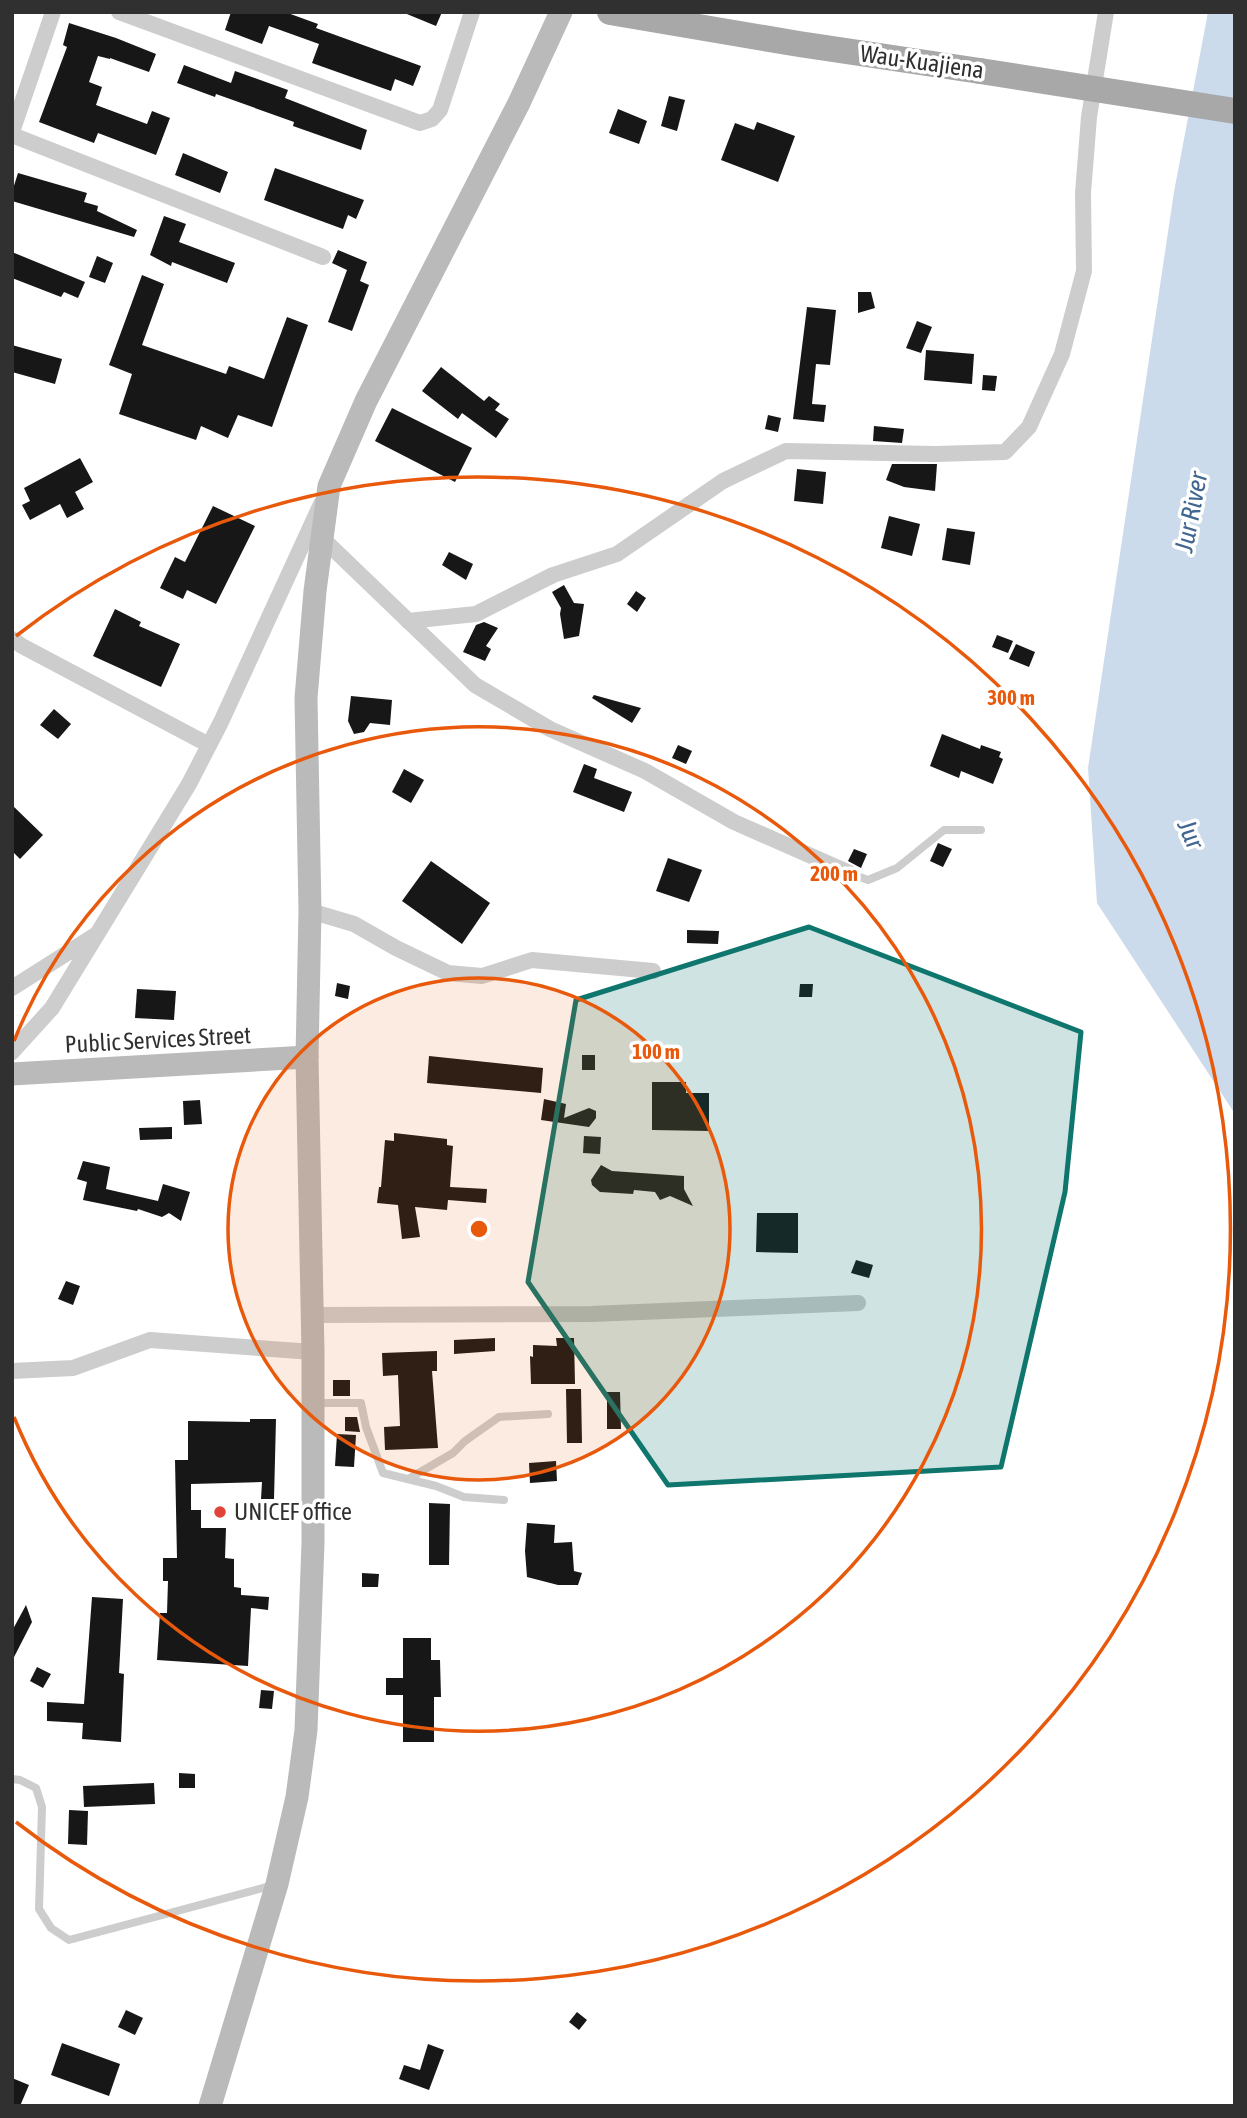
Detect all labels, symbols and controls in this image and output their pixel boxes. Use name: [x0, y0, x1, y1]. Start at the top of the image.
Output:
street label: Wau-Kuajiena: [859, 39, 986, 84]
water label: Jur River: [1168, 468, 1214, 556]
text: 300 m: [987, 685, 1035, 709]
water label: Jur: [1171, 814, 1211, 854]
text: 200 m: [810, 861, 858, 885]
street label: Public Services Street: [64, 1021, 252, 1058]
text: 100 m: [632, 1039, 680, 1063]
centre of rings: [467, 1217, 491, 1241]
place label: UNICEF office: [234, 1498, 352, 1525]
marker: UNICEF office: [212, 1504, 228, 1520]

